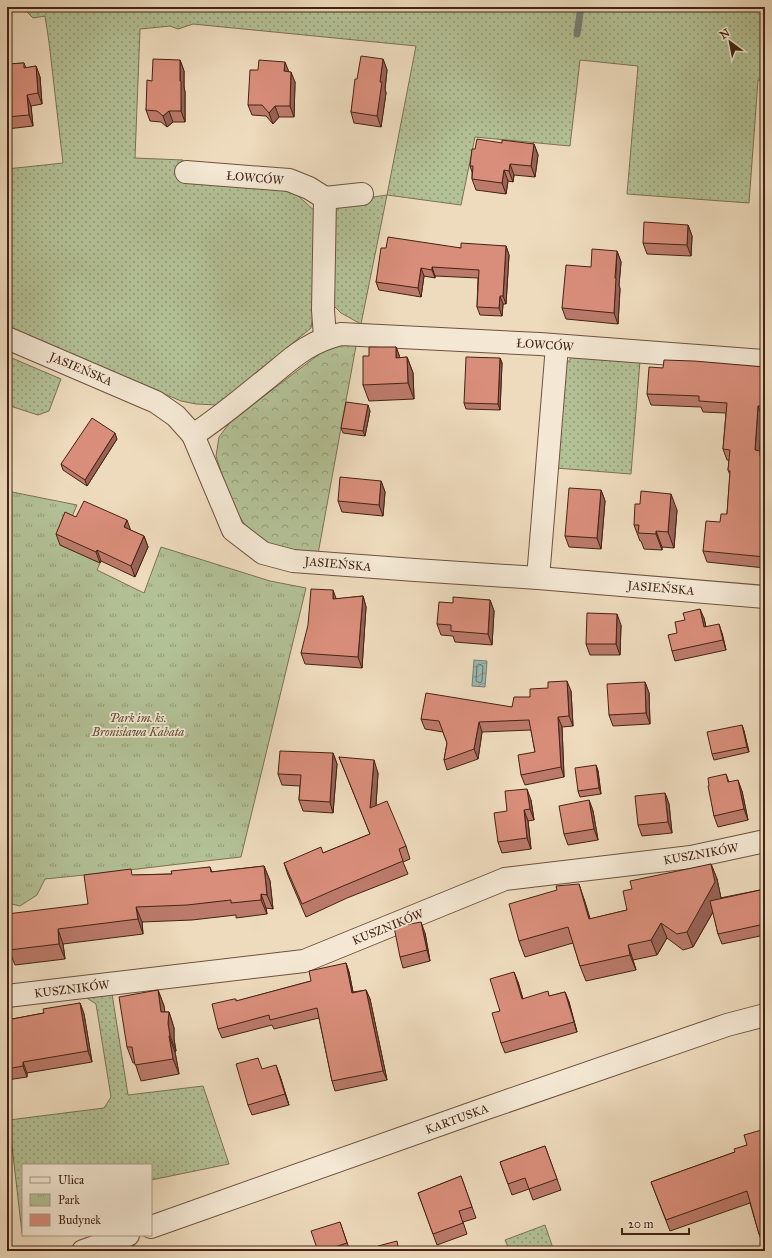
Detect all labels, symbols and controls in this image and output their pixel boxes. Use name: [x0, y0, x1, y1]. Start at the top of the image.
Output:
north arrow: [710, 22, 750, 62]
text: N: [718, 26, 733, 42]
street label: ŁOWCÓW: [226, 167, 285, 188]
street label: ŁOWCÓW: [516, 334, 575, 354]
street label: JASIEŃSKA: [45, 347, 115, 389]
street label: JASIEŃSKA: [302, 552, 372, 575]
street label: JASIEŃSKA: [625, 576, 695, 599]
park label: Park im. ks. Bronisława Kabata: [91, 711, 184, 739]
street label: KUSZNIKÓW: [662, 838, 740, 867]
street label: KUSZNIKÓW: [349, 904, 426, 948]
street label: KUSZNIKÓW: [33, 975, 111, 1001]
street label: KARTUSKA: [424, 1101, 490, 1137]
legend: [22, 1164, 152, 1236]
text: Ulica: [58, 1173, 85, 1187]
text: Park: [58, 1193, 80, 1207]
scale bar: [622, 1210, 689, 1236]
text: Budynek: [58, 1213, 101, 1227]
text: 20 m: [628, 1217, 654, 1231]

